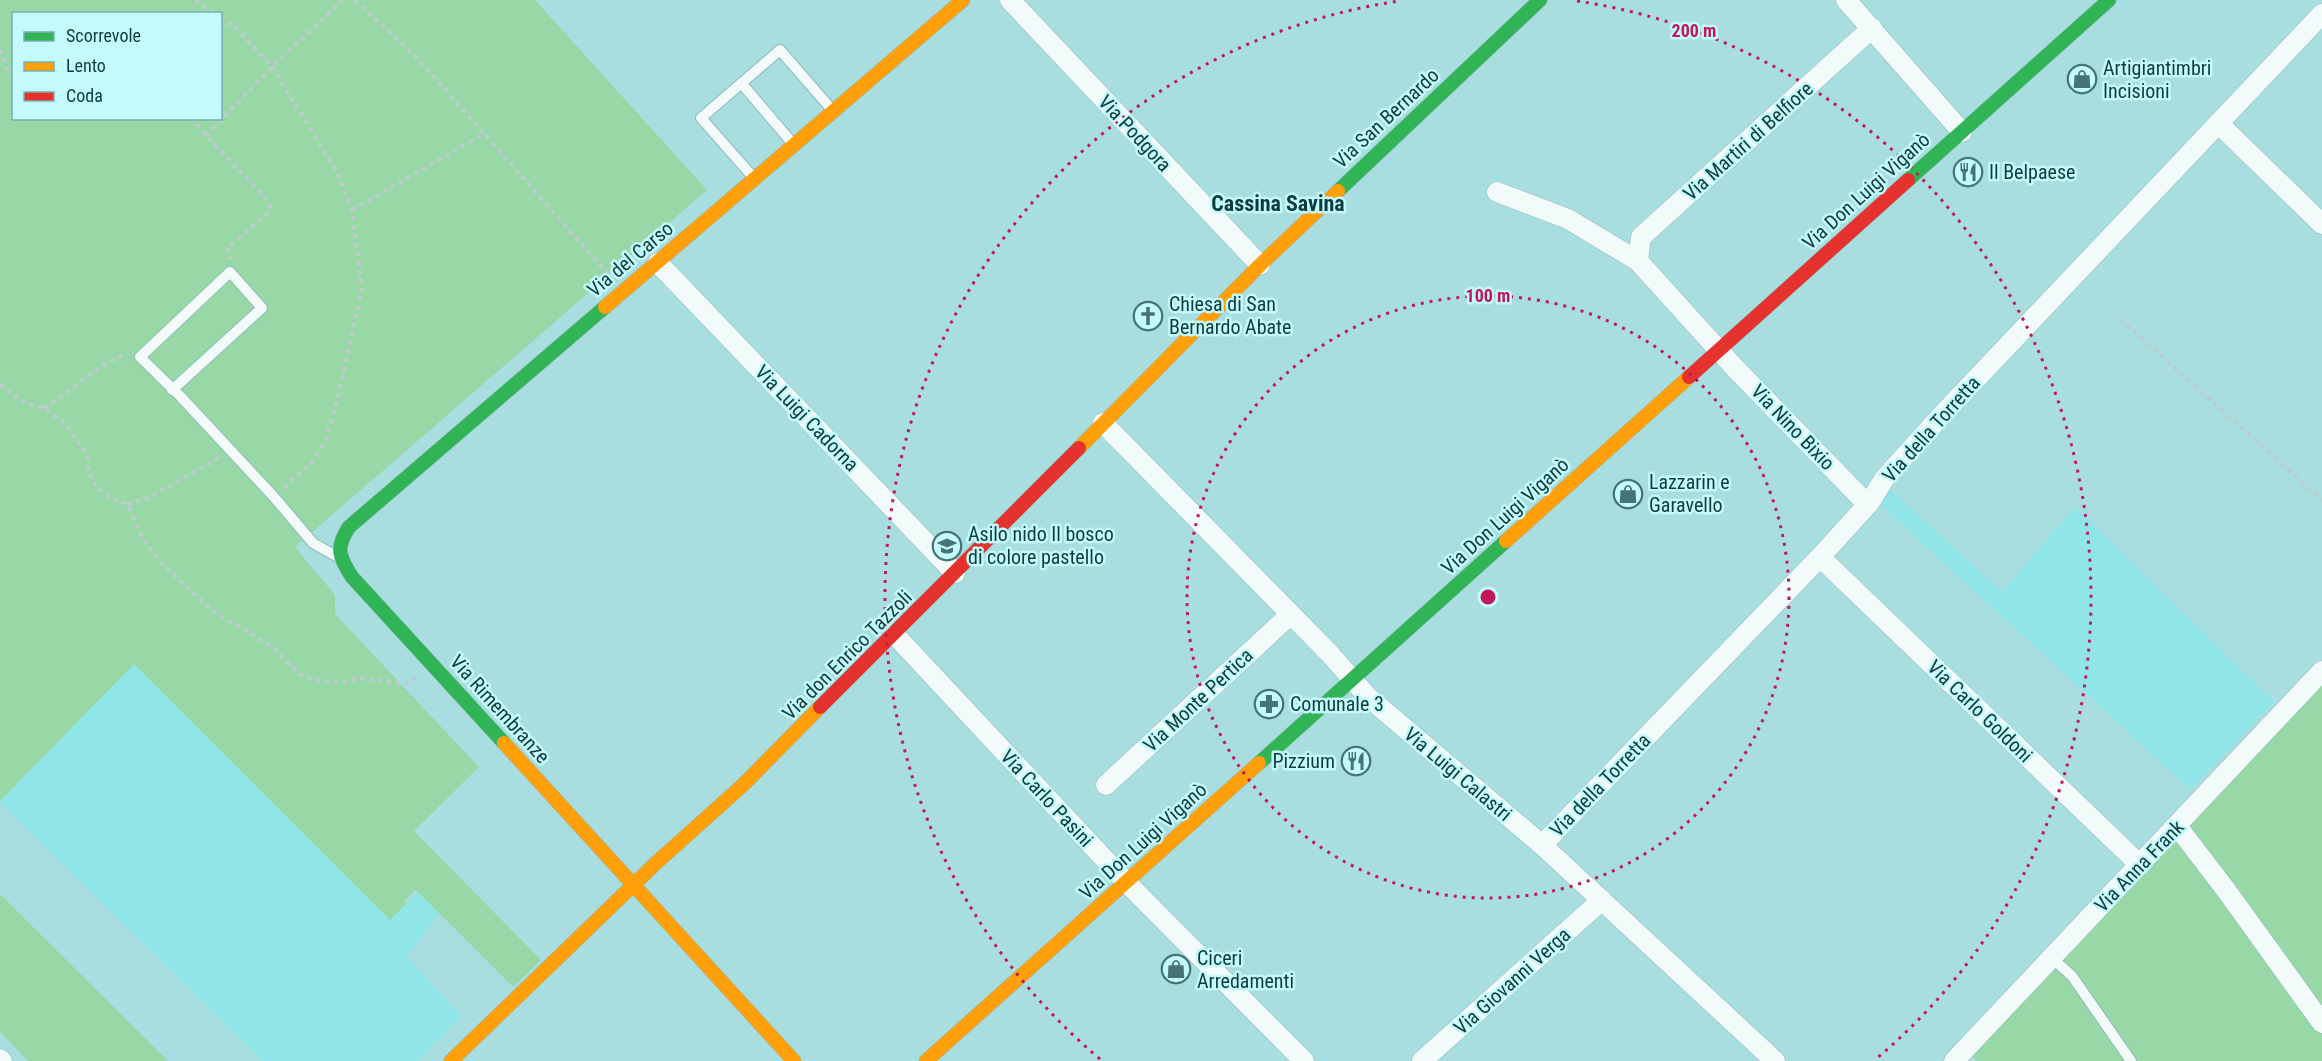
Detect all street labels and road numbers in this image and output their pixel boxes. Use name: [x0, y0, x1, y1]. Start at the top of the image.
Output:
street label: Via San Bernardo: [1328, 63, 1444, 173]
street label: Via Martiri di Belfiore: [1678, 76, 1818, 206]
street label: Via Podgora: [1093, 90, 1177, 176]
street label: Via Don Luigi Viganò: [1797, 128, 1935, 254]
street label: Via del Carso: [582, 216, 678, 302]
street label: Via Luigi Cadorna: [750, 360, 864, 476]
street label: Via della Torretta: [1877, 371, 1985, 487]
street label: Via Nino Bixio: [1746, 379, 1840, 475]
street label: Via Don Luigi Viganò: [1436, 453, 1574, 579]
street label: Via don Enrico Tazzoli: [777, 585, 917, 725]
street label: Via Monte Pertica: [1138, 643, 1258, 757]
street label: Via Rimembranze: [445, 650, 555, 768]
street label: Via Carlo Goldoni: [1922, 655, 2038, 767]
street label: Via Luigi Calastri: [1399, 722, 1517, 826]
street label: Via della Torretta: [1545, 728, 1655, 842]
street label: Via Carlo Pasini: [996, 744, 1098, 852]
street label: Via Don Luigi Viganò: [1074, 778, 1212, 904]
street label: Via Anna Frank: [2089, 815, 2189, 917]
street label: Via Giovanni Verga: [1449, 922, 1575, 1040]

